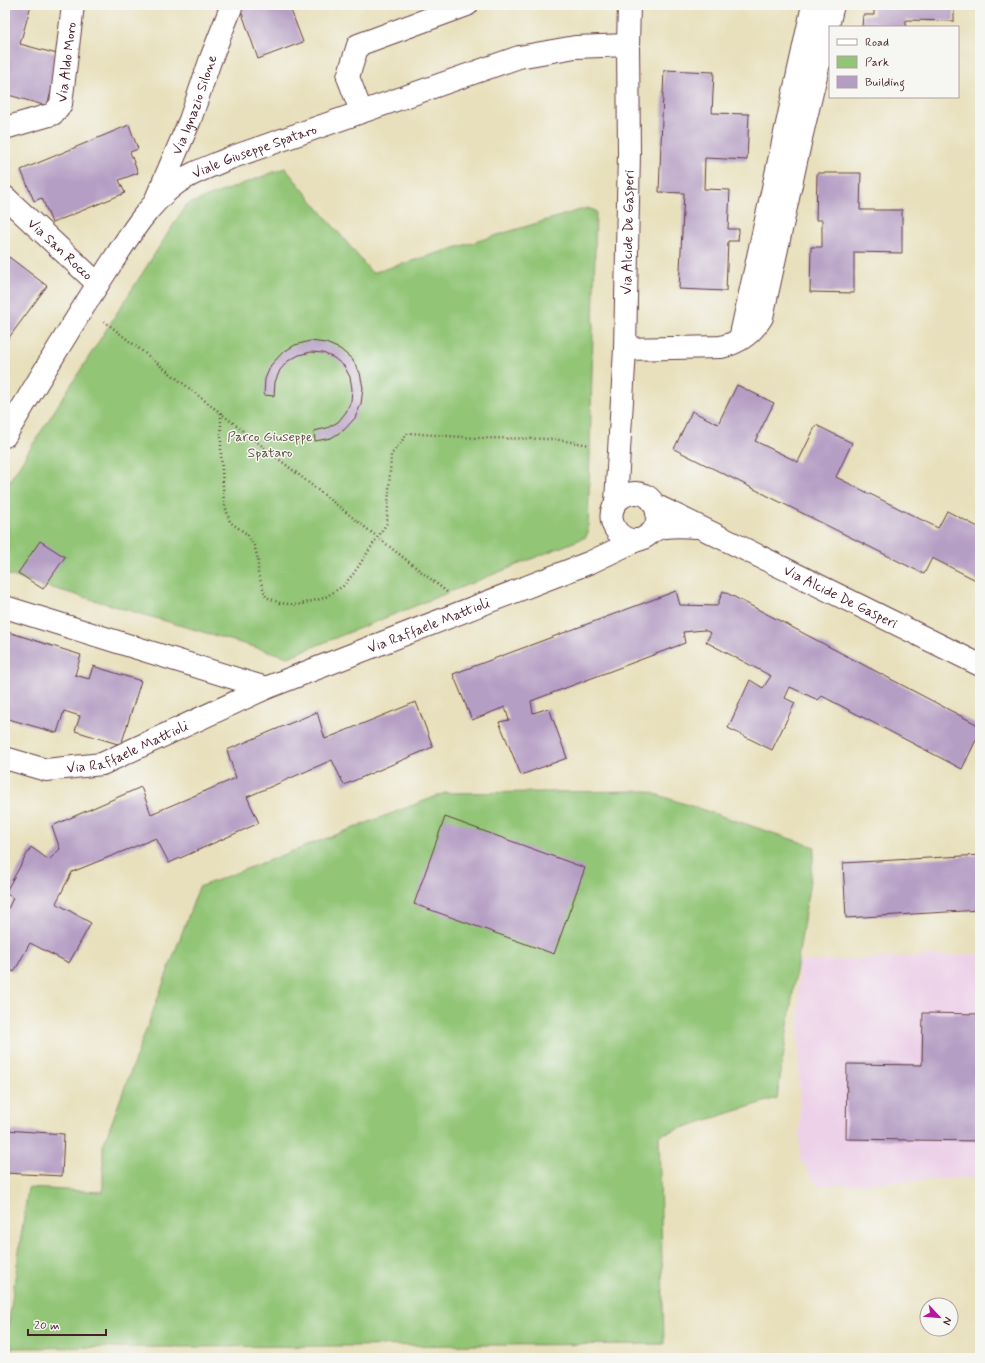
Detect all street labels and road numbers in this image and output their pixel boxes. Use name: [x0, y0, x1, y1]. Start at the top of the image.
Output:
street label: Via Aldo Moro: [53, 21, 81, 103]
street label: Via Ignazio Silone: [168, 52, 222, 158]
street label: Viale Giuseppe Spataro: [189, 120, 319, 183]
street label: Via Alcide De Gasperi: [618, 170, 639, 295]
street label: Via San Rocco: [23, 215, 96, 285]
street label: Via Alcide De Gasperi: [780, 562, 900, 633]
street label: Via Raffaele Mattioli: [365, 594, 492, 658]
street label: Via Raffaele Mattioli: [66, 717, 191, 778]

